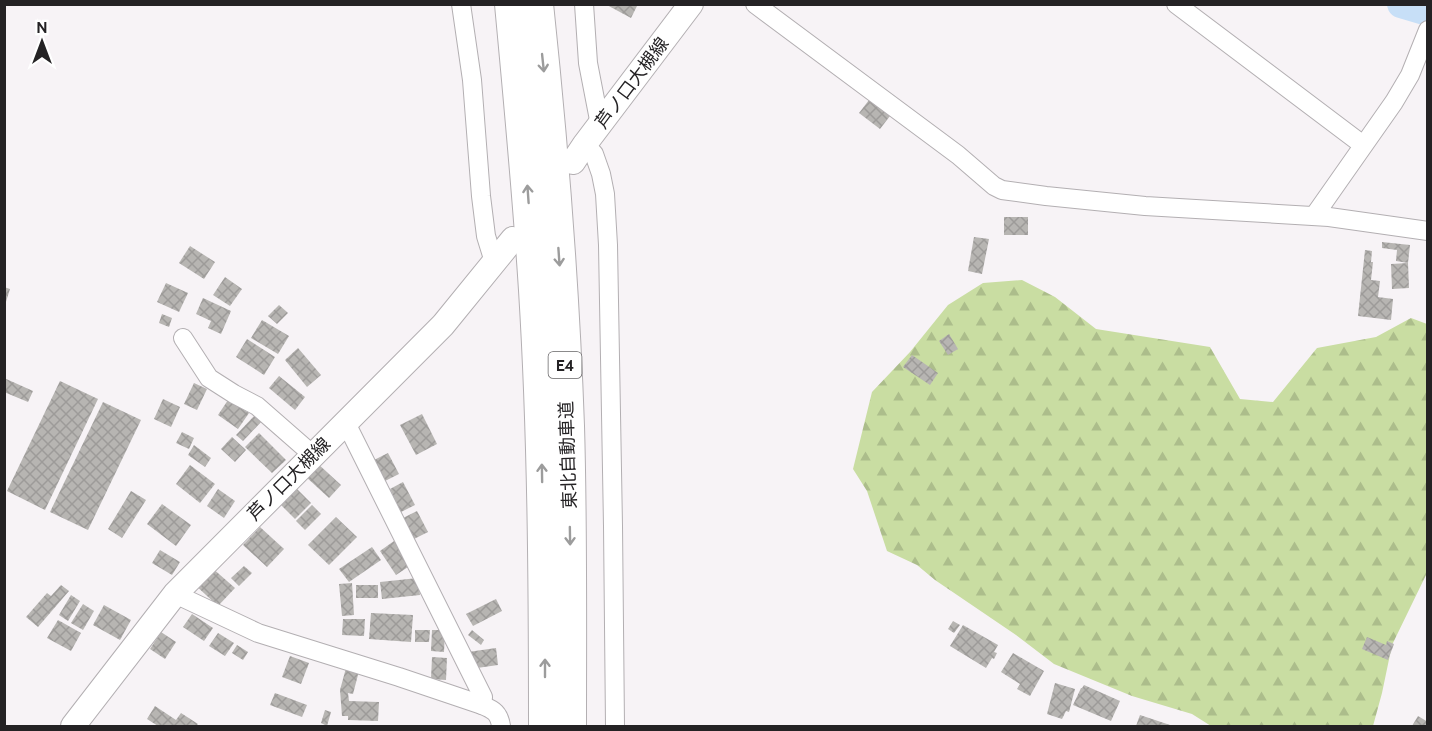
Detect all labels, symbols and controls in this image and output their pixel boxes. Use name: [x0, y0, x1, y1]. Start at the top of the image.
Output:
north arrow: [12, 12, 72, 72]
text: N: [36, 18, 48, 37]
street label: 芦ノ口大槻線: [591, 33, 673, 133]
one-way arrow: [538, 52, 549, 72]
one-way arrow: [522, 185, 533, 205]
one-way arrow: [554, 247, 565, 266]
road number: E4: [548, 352, 582, 378]
street label: 東北自動車道: [555, 401, 581, 509]
street label: 芦ノ口大槻線: [243, 433, 335, 525]
one-way arrow: [536, 464, 548, 484]
one-way arrow: [564, 525, 575, 545]
one-way arrow: [539, 659, 551, 679]

